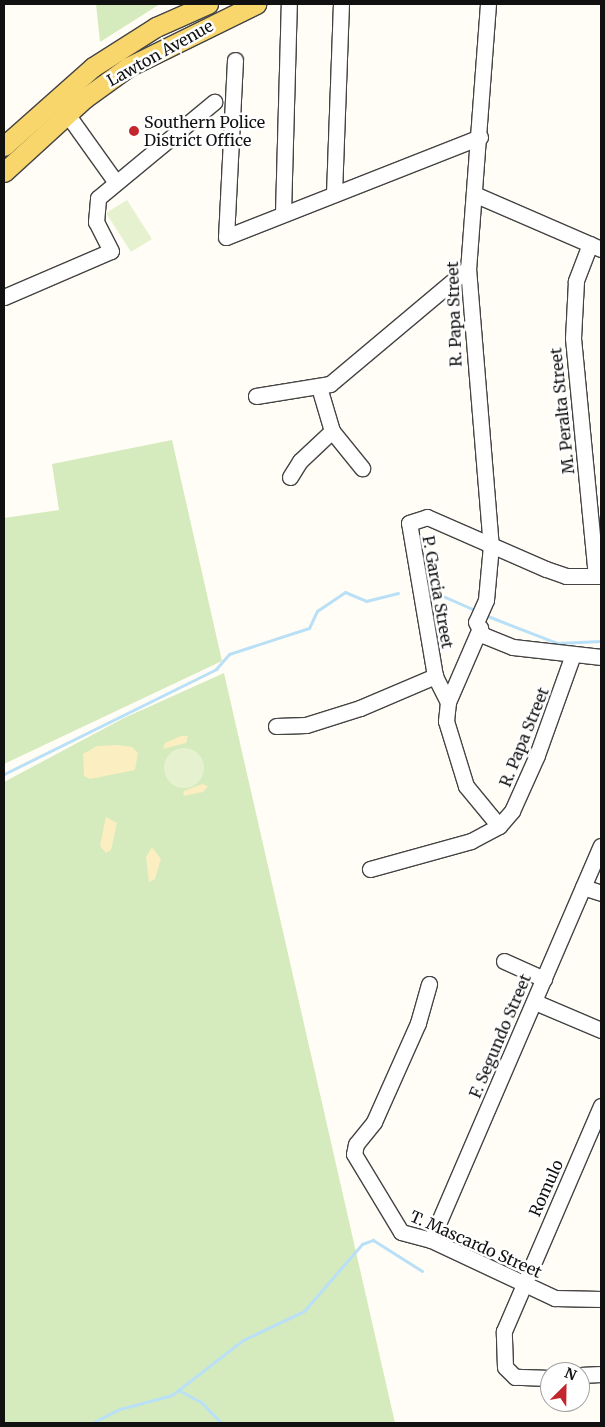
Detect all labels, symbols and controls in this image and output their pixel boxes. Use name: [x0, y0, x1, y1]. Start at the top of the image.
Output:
street label: Lawton Avenue: [104, 16, 216, 90]
place label: Southern Police District Office: [144, 112, 265, 150]
marker: Southern Police District Office: [128, 125, 140, 137]
street label: R. Papa Street: [443, 261, 465, 367]
street label: M. Peralta Street: [546, 347, 578, 475]
street label: P. Garcia Street: [419, 534, 457, 650]
street label: R. Papa Street: [495, 684, 553, 790]
street label: F. Segundo Street: [465, 971, 535, 1101]
street label: Romulo: [525, 1157, 567, 1219]
street label: T. Mascardo Street: [407, 1206, 545, 1282]
north arrow: [540, 1362, 590, 1412]
text: N: [562, 1364, 579, 1385]

